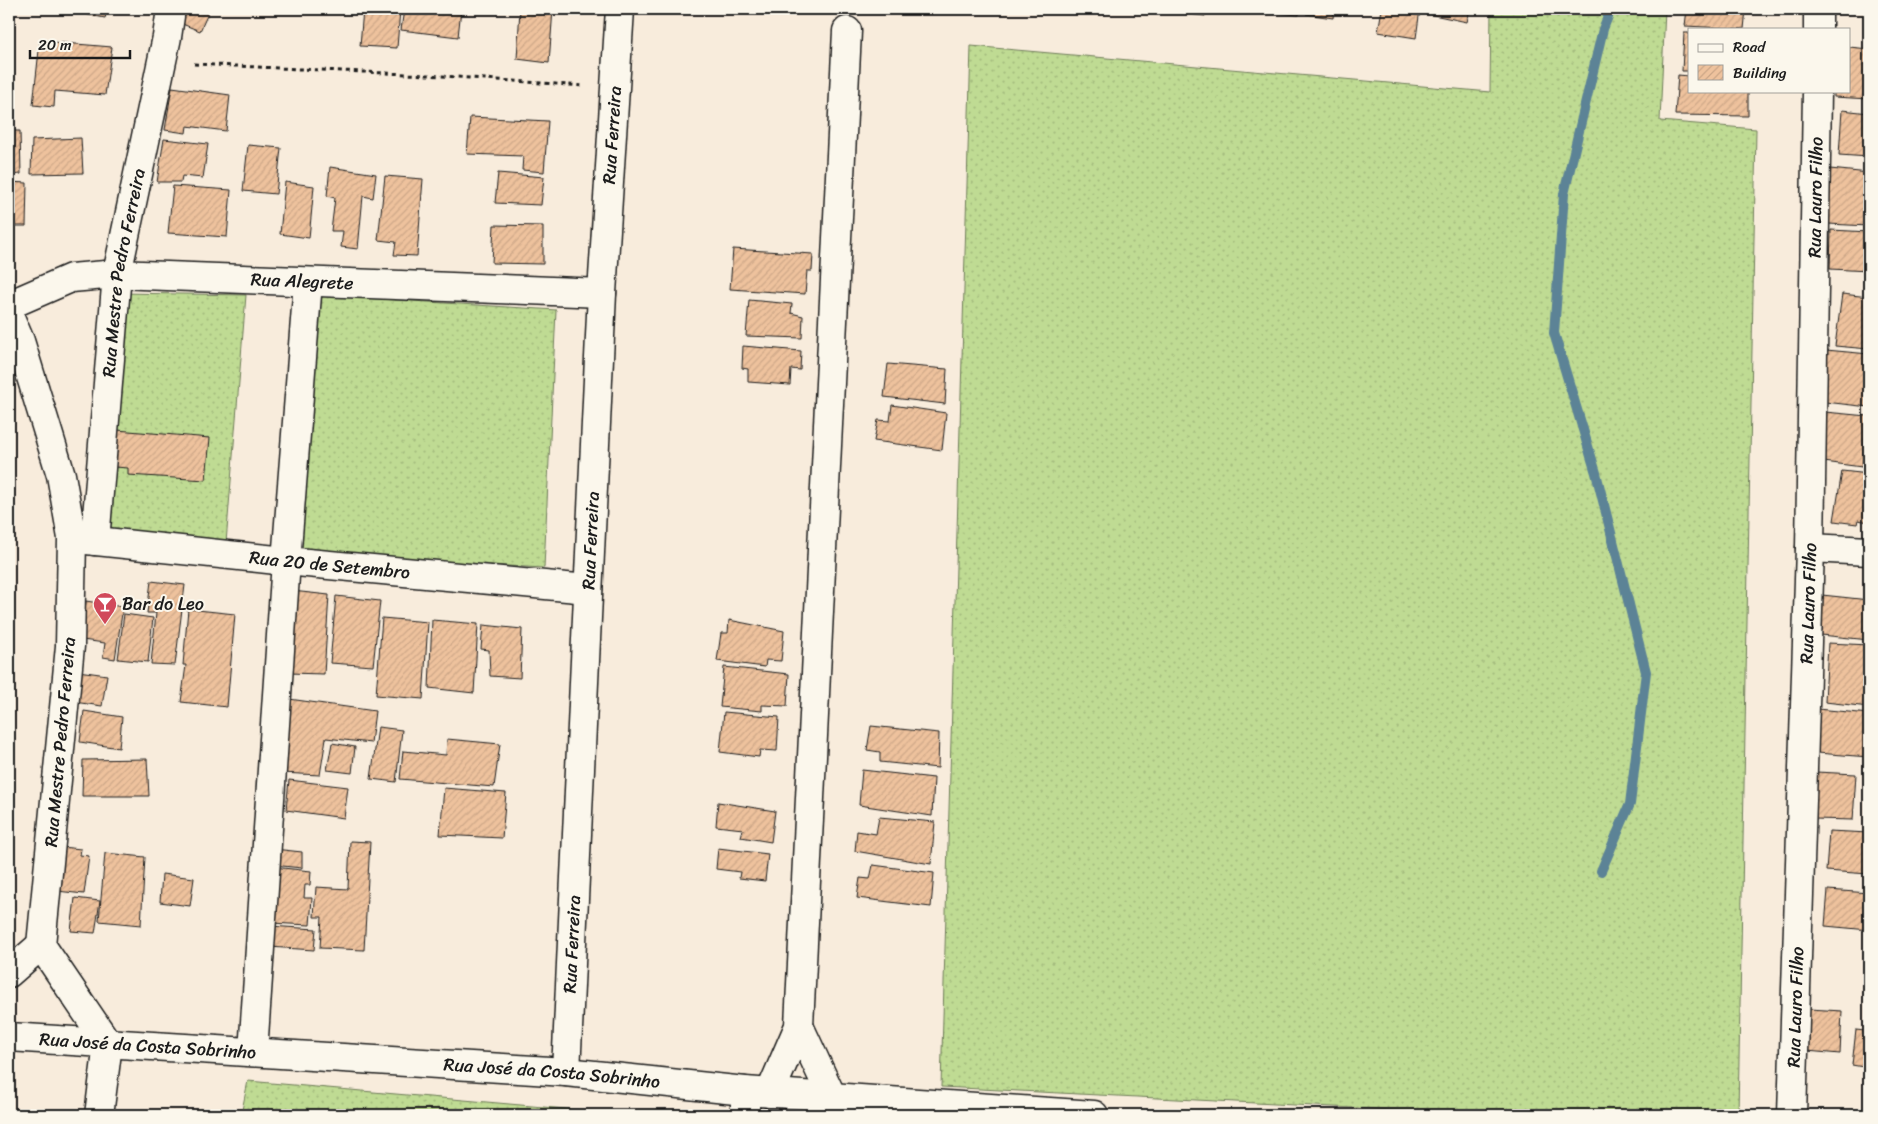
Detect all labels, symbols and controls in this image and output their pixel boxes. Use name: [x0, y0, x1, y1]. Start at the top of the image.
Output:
scale bar: [30, 28, 130, 60]
legend: [1688, 28, 1850, 92]
text: 20 m: [38, 32, 72, 58]
text: Road: [1733, 34, 1766, 60]
text: Building: [1733, 60, 1787, 86]
street label: Rua Ferreira: [593, 85, 631, 185]
street label: Rua Lauro Filho: [1798, 137, 1832, 258]
street label: Rua Mestre Pedro Ferreira: [93, 165, 155, 378]
street label: Rua Alegrete: [250, 263, 354, 299]
street label: Rua Ferreira: [572, 491, 609, 590]
street label: Rua 20 de Setembro: [248, 541, 412, 588]
street label: Rua Lauro Filho: [1790, 542, 1826, 664]
place label: Bar do Leo: [122, 588, 204, 620]
bar icon: Bar do Leo: [92, 591, 118, 625]
street label: Rua Mestre Pedro Ferreira: [35, 636, 85, 848]
street label: Rua Ferreira: [554, 894, 590, 994]
street label: Rua Lauro Filho: [1778, 946, 1813, 1068]
street label: Rua José da Costa Sobrinho: [38, 1023, 257, 1068]
street label: Rua José da Costa Sobrinho: [443, 1048, 662, 1098]

